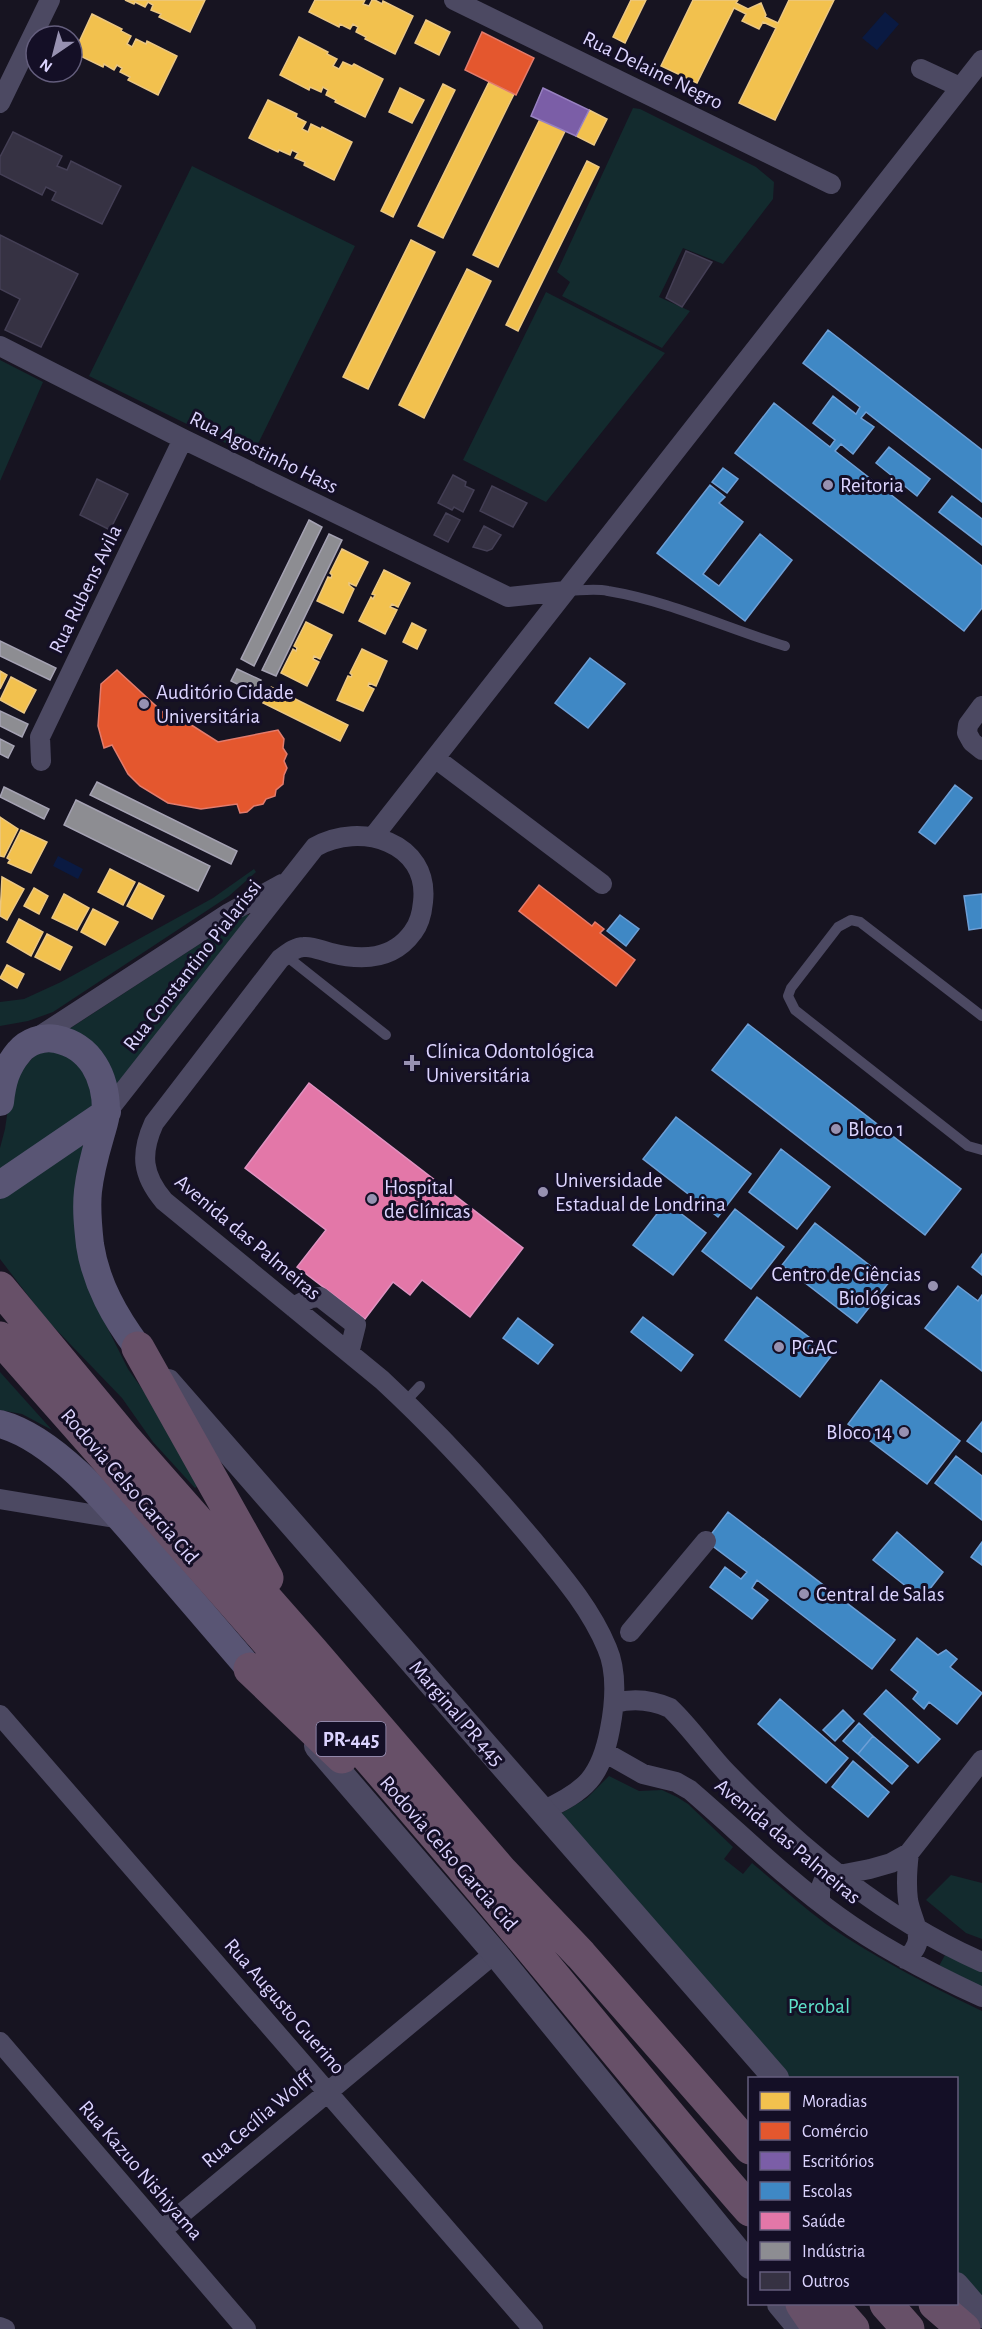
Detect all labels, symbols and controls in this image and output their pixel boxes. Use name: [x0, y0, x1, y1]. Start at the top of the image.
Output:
north arrow: [24, 24, 84, 84]
street label: Rua Delaine Negro: [579, 27, 726, 113]
text: N: [37, 56, 55, 75]
street label: Rua Agostinho Hass: [186, 407, 341, 497]
place label: Reitoria: [840, 475, 904, 496]
marker: Reitoria: [821, 478, 835, 492]
street label: Rua Rubens Avila: [45, 521, 126, 657]
place label: Auditório Cidade Universitária: [156, 682, 294, 727]
marker: Auditório Cidade Universitária: [137, 697, 151, 711]
street label: Rua Constantino Pialarissi: [119, 876, 266, 1055]
place label: Clínica Odontológica Universitária: [426, 1041, 595, 1086]
marker: Clínica Odontológica Universitária: [403, 1054, 421, 1072]
place label: Bloco 1: [848, 1119, 904, 1140]
marker: Bloco 1: [829, 1122, 843, 1136]
place label: Universidade Estadual de Londrina: [555, 1170, 726, 1215]
street label: Avenida das Palmeiras: [171, 1171, 324, 1304]
place label: Hospital de Clínicas: [384, 1177, 470, 1222]
marker: Universidade Estadual de Londrina: [536, 1185, 550, 1199]
marker: Hospital de Clínicas: [365, 1192, 379, 1206]
place label: Centro de Ciências Biológicas: [772, 1264, 921, 1309]
marker: Centro de Ciências Biológicas: [926, 1279, 940, 1293]
place label: PGAC: [791, 1337, 837, 1358]
marker: PGAC: [772, 1340, 786, 1354]
street label: Rodovia Celso Garcia Cid: [57, 1405, 203, 1568]
place label: Bloco 14: [826, 1422, 892, 1443]
marker: Bloco 14: [897, 1425, 911, 1439]
place label: Central de Salas: [816, 1584, 945, 1605]
marker: Central de Salas: [797, 1587, 811, 1601]
street label: Marginal PR 445: [405, 1657, 508, 1770]
road number: PR-445: [316, 1722, 386, 1756]
street label: Rodovia Celso Garcia Cid: [376, 1772, 522, 1935]
street label: Avenida das Palmeiras: [711, 1775, 864, 1908]
street label: Rua Augusto Guerino: [220, 1935, 349, 2078]
park label: Perobal: [788, 1996, 850, 2017]
street label: Rua Cecília Wolff: [198, 2066, 318, 2172]
legend: [748, 2077, 958, 2305]
text: Moradias: [802, 2093, 867, 2111]
street label: Rua Kazuo Nishiyama: [75, 2097, 207, 2244]
text: Comércio: [802, 2123, 868, 2141]
text: Escritórios: [802, 2153, 874, 2171]
text: Escolas: [802, 2183, 853, 2201]
text: Saúde: [802, 2213, 845, 2231]
text: Indústria: [802, 2243, 865, 2261]
text: Outros: [802, 2273, 850, 2291]

